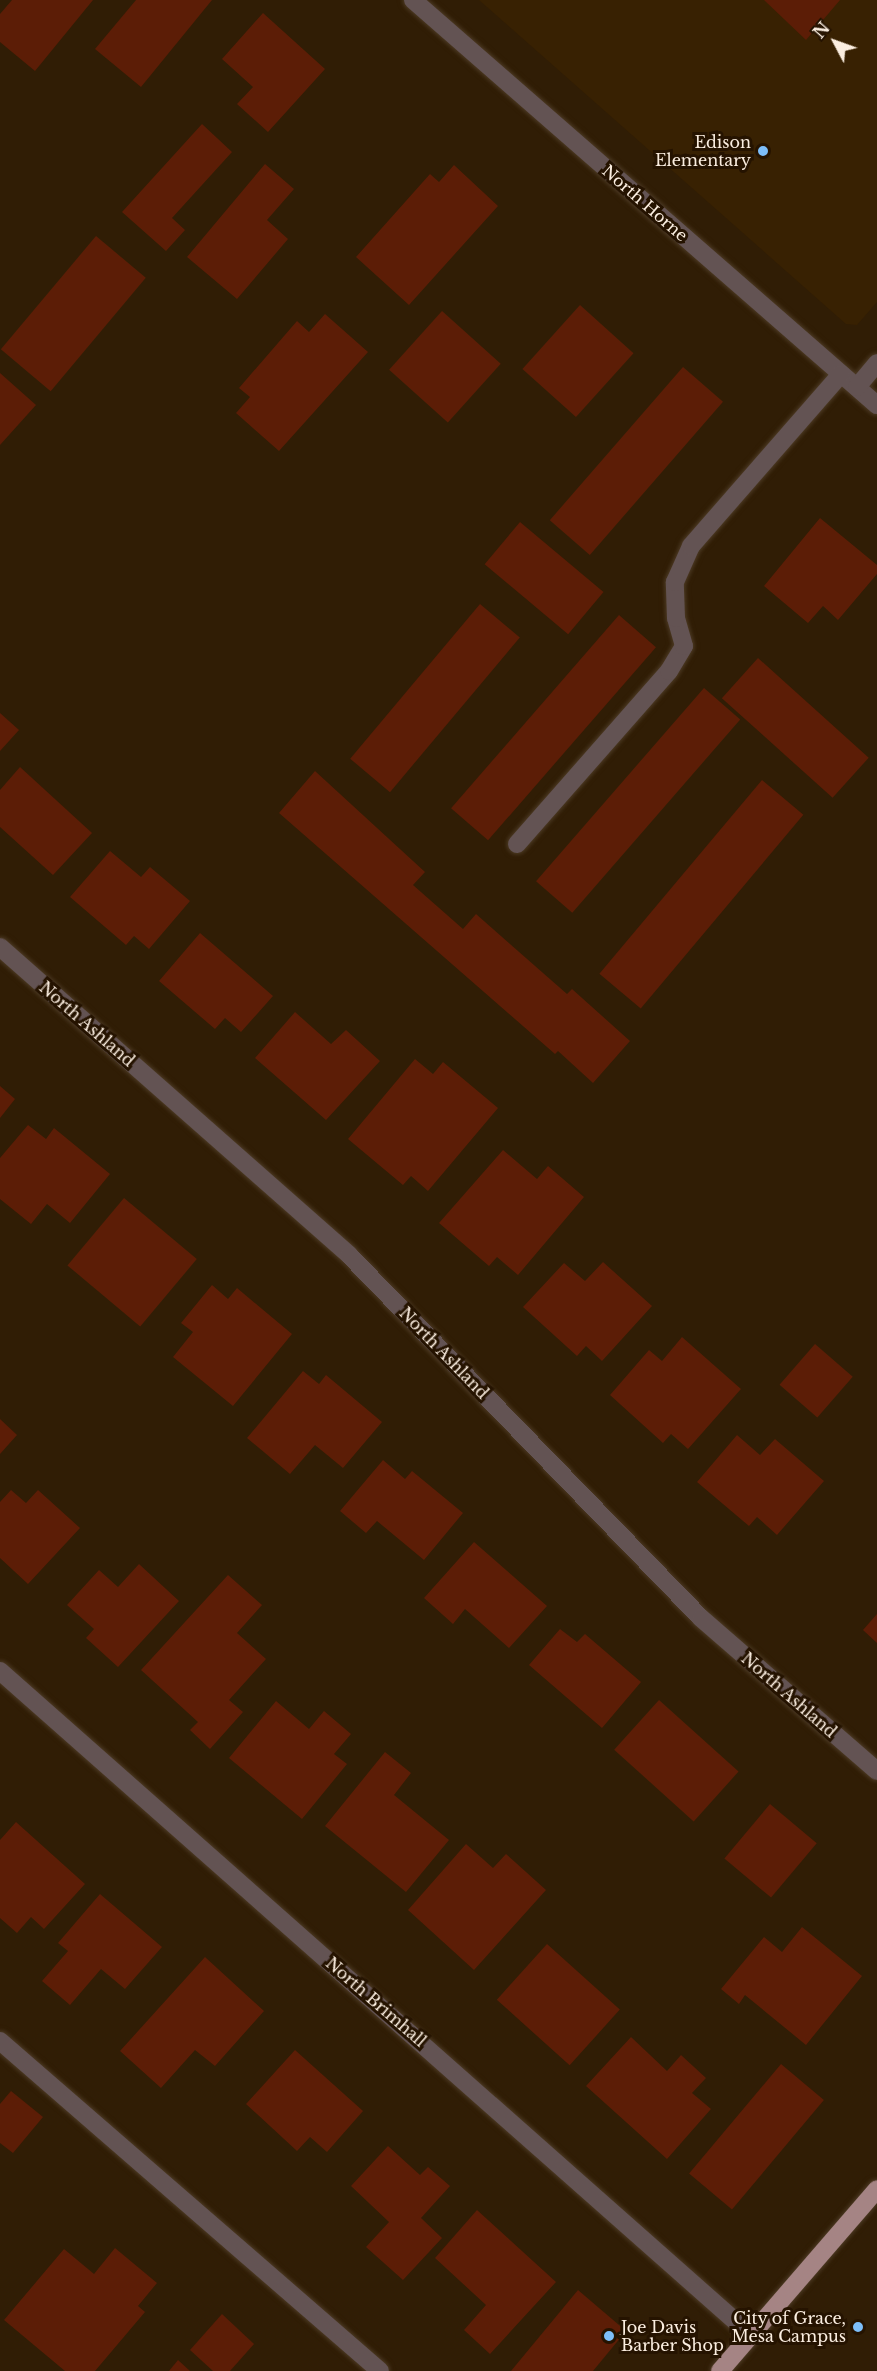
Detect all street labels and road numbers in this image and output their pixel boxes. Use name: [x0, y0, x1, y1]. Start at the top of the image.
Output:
street label: North Horne: [599, 161, 691, 245]
street label: North Ashland: [35, 977, 139, 1071]
street label: North Ashland: [395, 1303, 493, 1403]
street label: North Ashland: [737, 1648, 841, 1742]
street label: North Brimhall: [322, 1953, 430, 2051]

